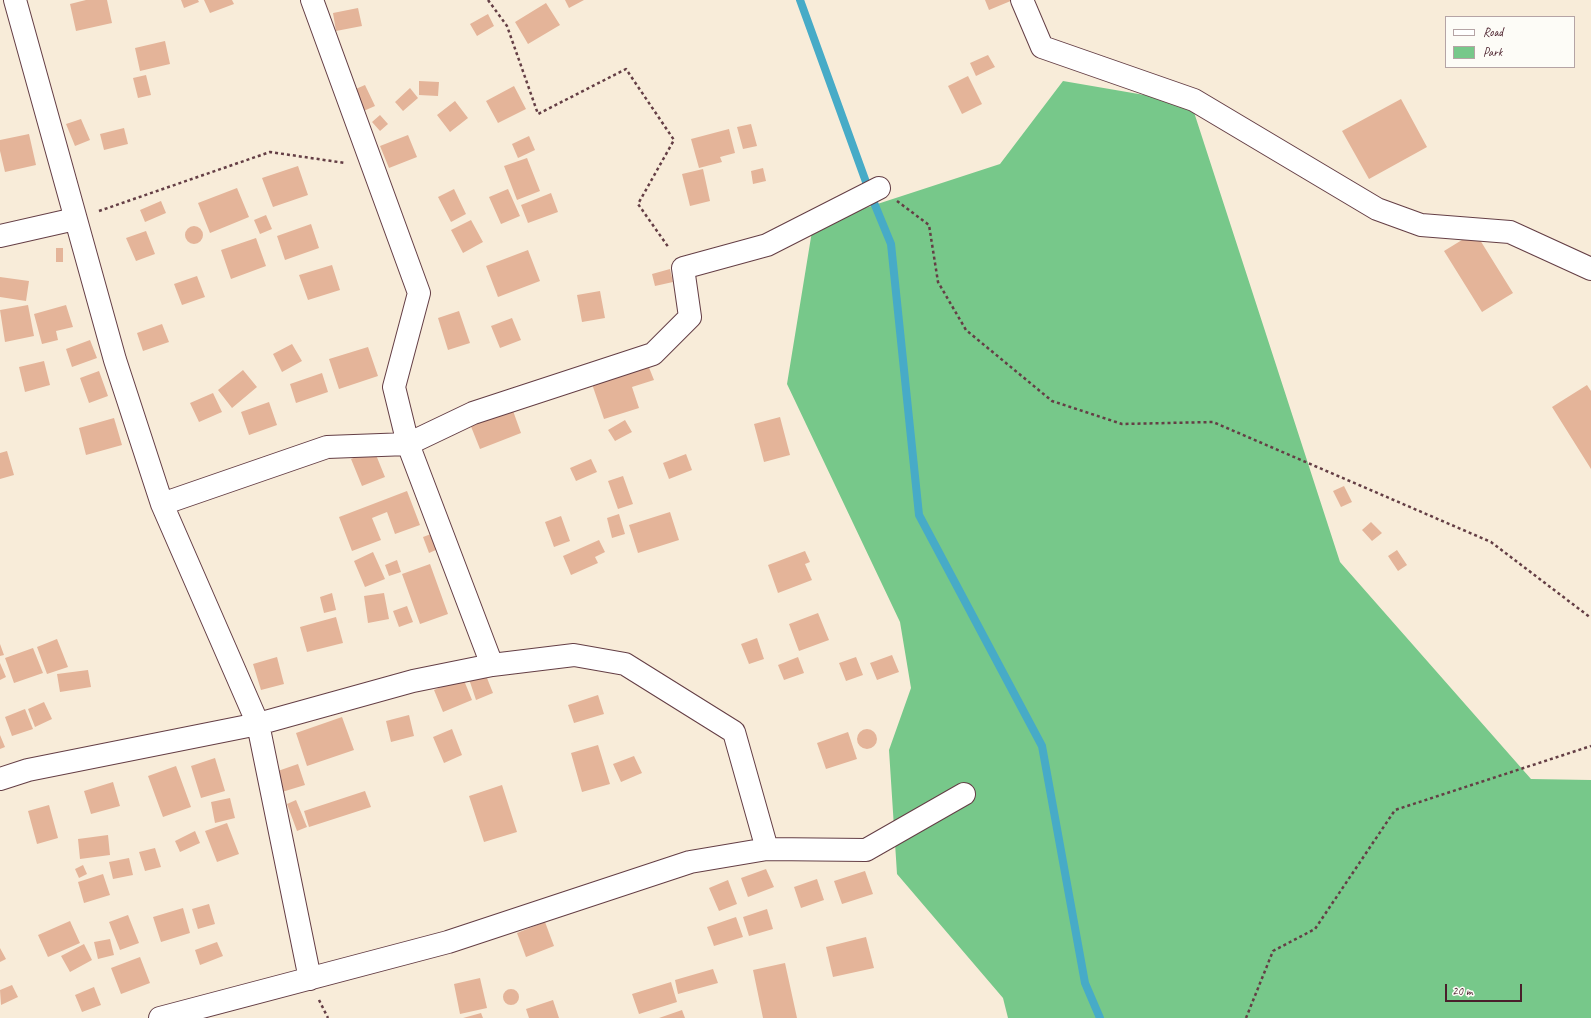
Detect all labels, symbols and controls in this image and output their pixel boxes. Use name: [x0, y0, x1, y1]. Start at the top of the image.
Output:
legend: [1445, 16, 1575, 68]
text: Road: [1483, 24, 1503, 40]
text: Park: [1483, 44, 1502, 60]
scale bar: [1447, 976, 1524, 1002]
text: 20 m: [1452, 983, 1472, 999]

